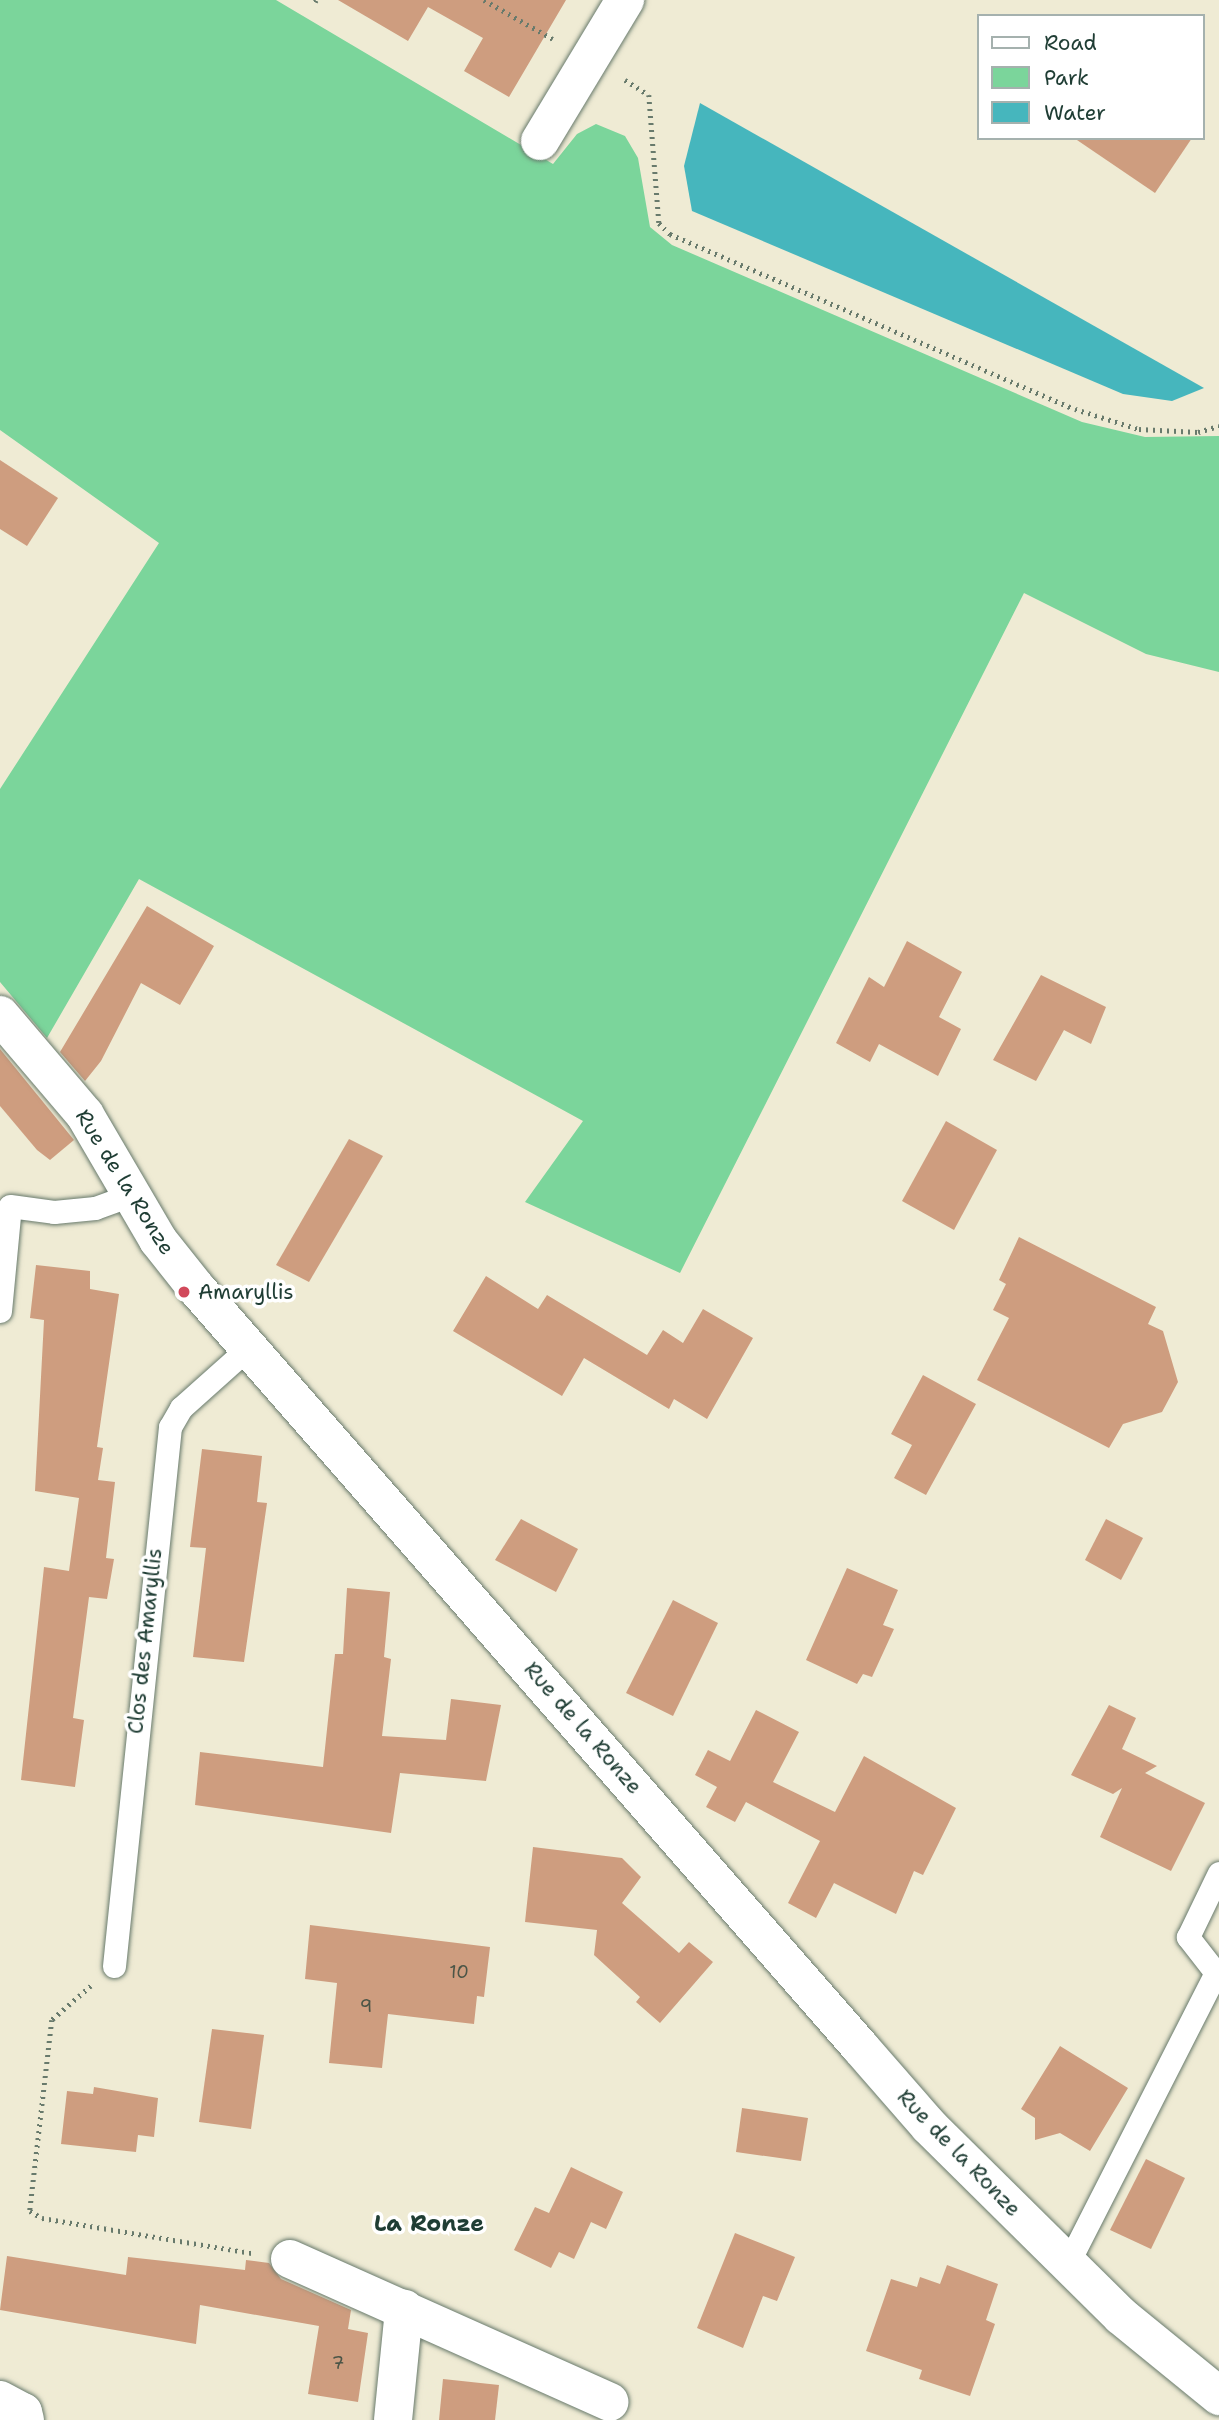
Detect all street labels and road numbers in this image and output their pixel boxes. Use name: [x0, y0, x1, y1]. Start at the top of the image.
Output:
street label: Rue de la Ronze: [70, 1105, 180, 1259]
street label: Clos des Amaryllis: [123, 1547, 167, 1735]
street label: Rue de la Ronze: [519, 1657, 647, 1799]
street label: Rue de la Ronze: [892, 2084, 1026, 2222]

